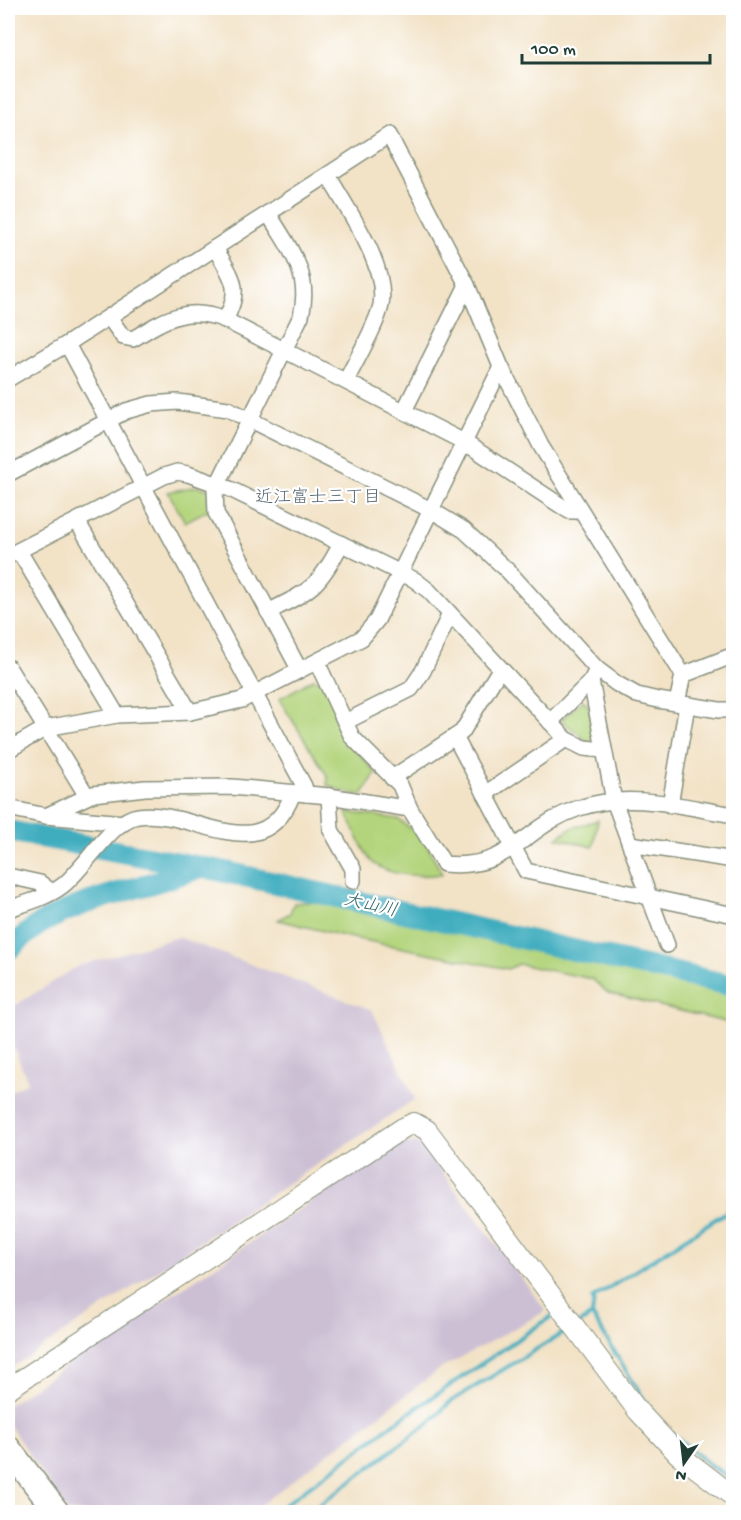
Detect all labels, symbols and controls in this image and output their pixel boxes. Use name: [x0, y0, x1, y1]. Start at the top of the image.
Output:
scale bar: [522, 27, 710, 65]
text: 100 m: [530, 40, 576, 61]
district label: 近江富士三丁目: [255, 487, 381, 509]
water label: 大山川: [342, 890, 399, 923]
north arrow: [654, 1433, 714, 1493]
text: N: [673, 1464, 689, 1485]

